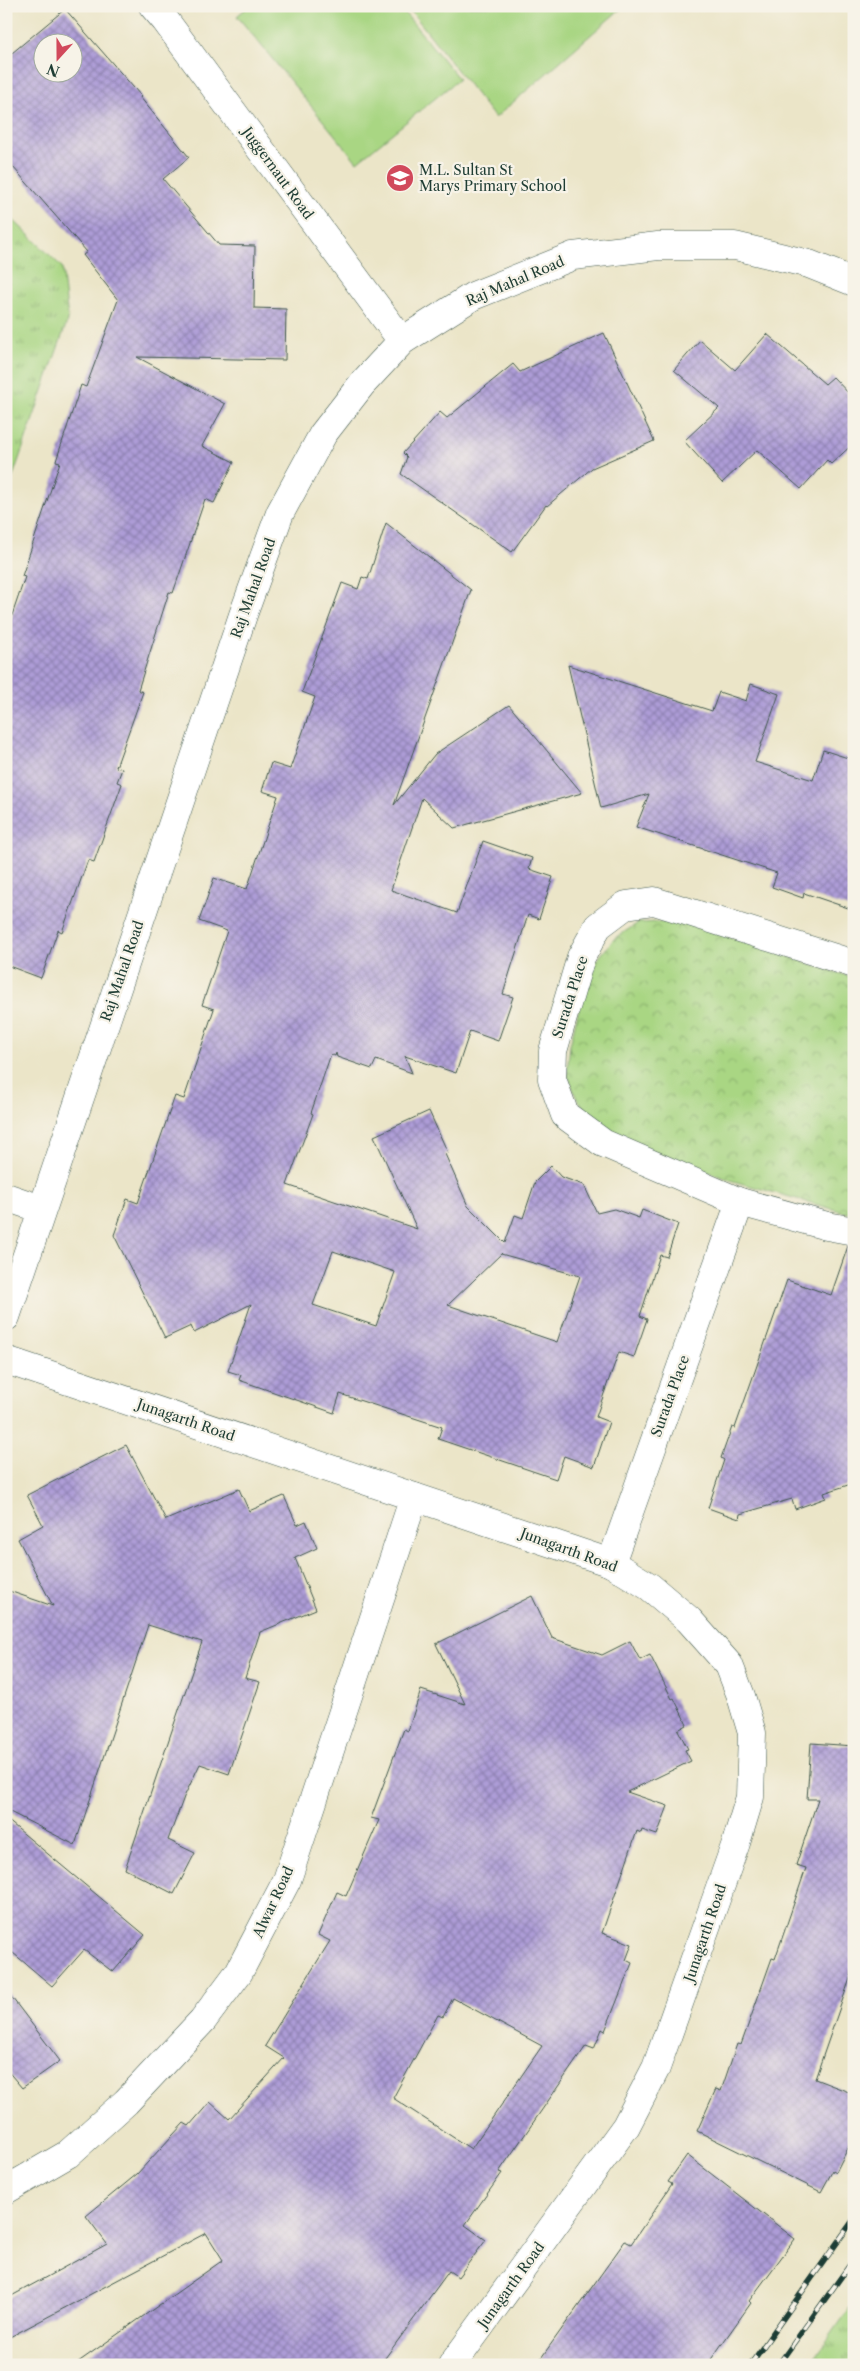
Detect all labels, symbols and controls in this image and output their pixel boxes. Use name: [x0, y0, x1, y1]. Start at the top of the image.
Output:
north arrow: [32, 32, 82, 82]
text: N: [44, 60, 62, 81]
street label: Juggernaut Road: [237, 122, 318, 223]
place label: M.L. Sultan St Marys Primary School: [419, 161, 566, 195]
school or university icon: M.L. Sultan St Marys Primary School: [385, 163, 415, 193]
street label: Raj Mahal Road: [463, 252, 567, 310]
street label: Raj Mahal Road: [227, 535, 280, 641]
street label: Raj Mahal Road: [96, 918, 148, 1024]
street label: Surada Place: [548, 953, 592, 1041]
street label: Surada Place: [647, 1353, 693, 1439]
street label: Junagarth Road: [133, 1394, 238, 1445]
street label: Junagarth Road: [516, 1523, 621, 1576]
street label: Alwar Road: [248, 1863, 298, 1942]
street label: Junagarth Road: [679, 1881, 730, 1986]
street label: Junagarth Road: [472, 2238, 549, 2333]

